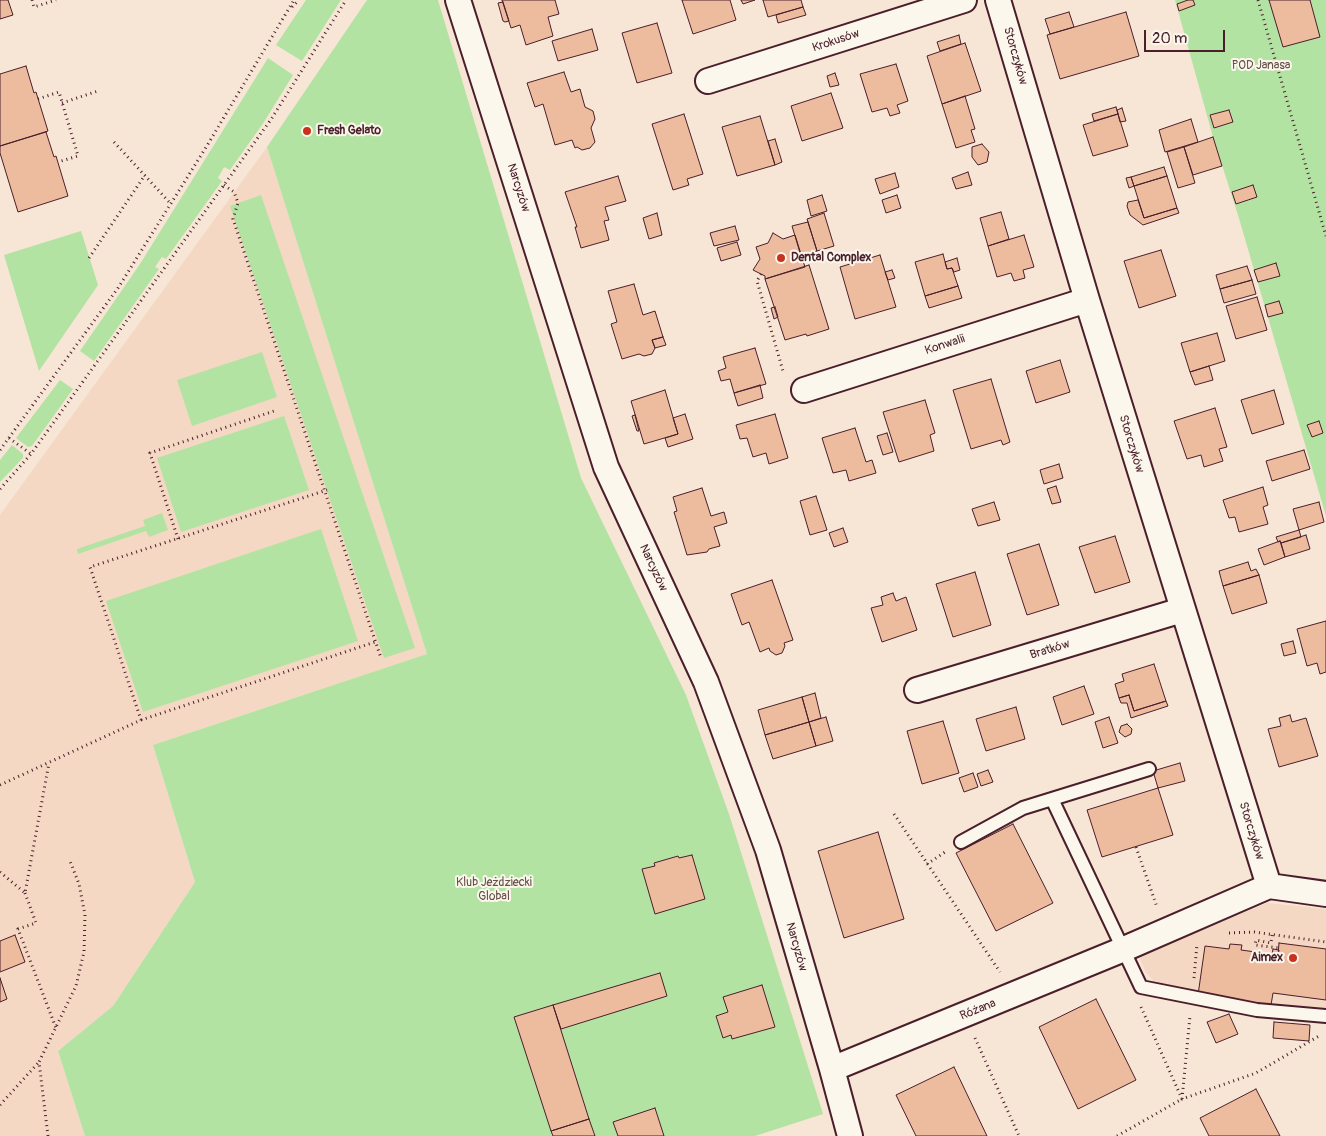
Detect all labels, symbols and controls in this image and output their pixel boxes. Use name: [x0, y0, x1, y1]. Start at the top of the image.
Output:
scale bar: [1146, 20, 1227, 52]
street label: Storczyków: [1000, 25, 1030, 87]
street label: Krokusów: [811, 27, 861, 55]
text: 20 m: [1152, 29, 1187, 48]
park label: POD Janasa: [1232, 59, 1290, 73]
place label: Fresh Gelato: [317, 124, 381, 138]
marker: Fresh Gelato: [301, 125, 313, 137]
street label: Narcyzów: [503, 162, 533, 214]
place label: Dental Complex: [791, 251, 871, 265]
marker: Dental Complex: [775, 252, 787, 264]
street label: Konwalii: [923, 332, 967, 358]
street label: Storczyków: [1115, 413, 1147, 475]
street label: Narcyzów: [636, 542, 670, 594]
street label: Bratków: [1028, 637, 1072, 663]
street label: Storczyków: [1235, 800, 1267, 862]
park label: Klub Jeżdziecki Global: [456, 876, 532, 904]
street label: Narcyzów: [782, 921, 810, 973]
place label: Aimex: [1251, 951, 1283, 965]
marker: Aimex: [1287, 952, 1299, 964]
street label: Różana: [958, 996, 998, 1024]

